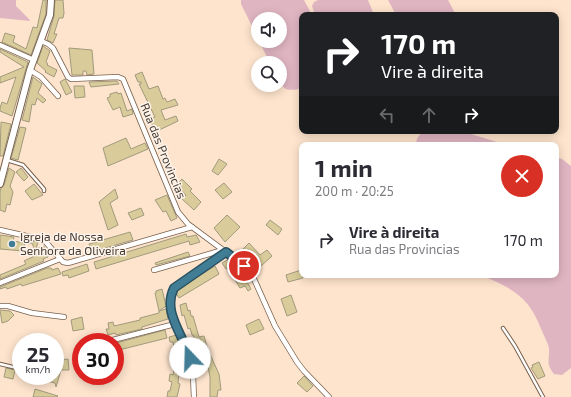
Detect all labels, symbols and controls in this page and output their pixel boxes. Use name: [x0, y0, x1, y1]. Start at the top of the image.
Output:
map controls: [251, 12, 287, 92]
button: sound: [251, 12, 287, 48]
text: 170 m: [381, 26, 456, 60]
icon: right: [315, 28, 367, 80]
button: search: [251, 56, 287, 92]
text: Vire à direita: [381, 60, 484, 82]
street label: Rua das Provincias: [138, 101, 190, 201]
icon: left: [376, 104, 398, 126]
icon: ahead: [418, 104, 440, 126]
icon: right: [460, 104, 482, 126]
text: 1 min: [315, 153, 373, 182]
button: close: [501, 155, 543, 197]
text: 200 m · 20:25: [315, 183, 394, 199]
text: Vire à direita: [349, 223, 439, 241]
place label: Igreja de Nossa Senhora da Oliveira: [20, 229, 126, 257]
icon: right: [315, 229, 337, 251]
text: 170 m: [504, 231, 543, 249]
marker: Igreja de Nossa Senhora da Oliveira: [7, 239, 17, 249]
text: Rua das Provincias: [349, 241, 460, 257]
pin: [227, 249, 261, 283]
icon: arrive: [233, 255, 255, 277]
speed limit sign: 30: [72, 333, 124, 385]
position arrow: [169, 337, 211, 379]
text: 25: [27, 342, 49, 366]
text: km/h: [26, 363, 50, 375]

